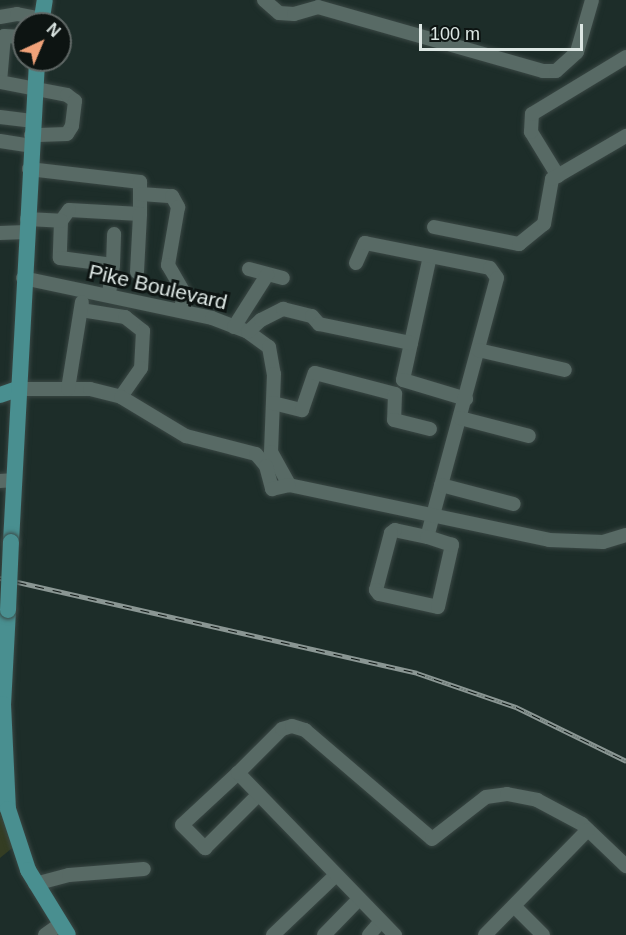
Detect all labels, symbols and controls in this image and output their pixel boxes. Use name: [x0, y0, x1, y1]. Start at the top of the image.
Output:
north arrow: [12, 12, 72, 72]
scale bar: [422, 12, 586, 50]
text: N: [43, 20, 64, 40]
text: 100 m: [430, 24, 480, 44]
street label: Pike Boulevard: [86, 259, 230, 315]

